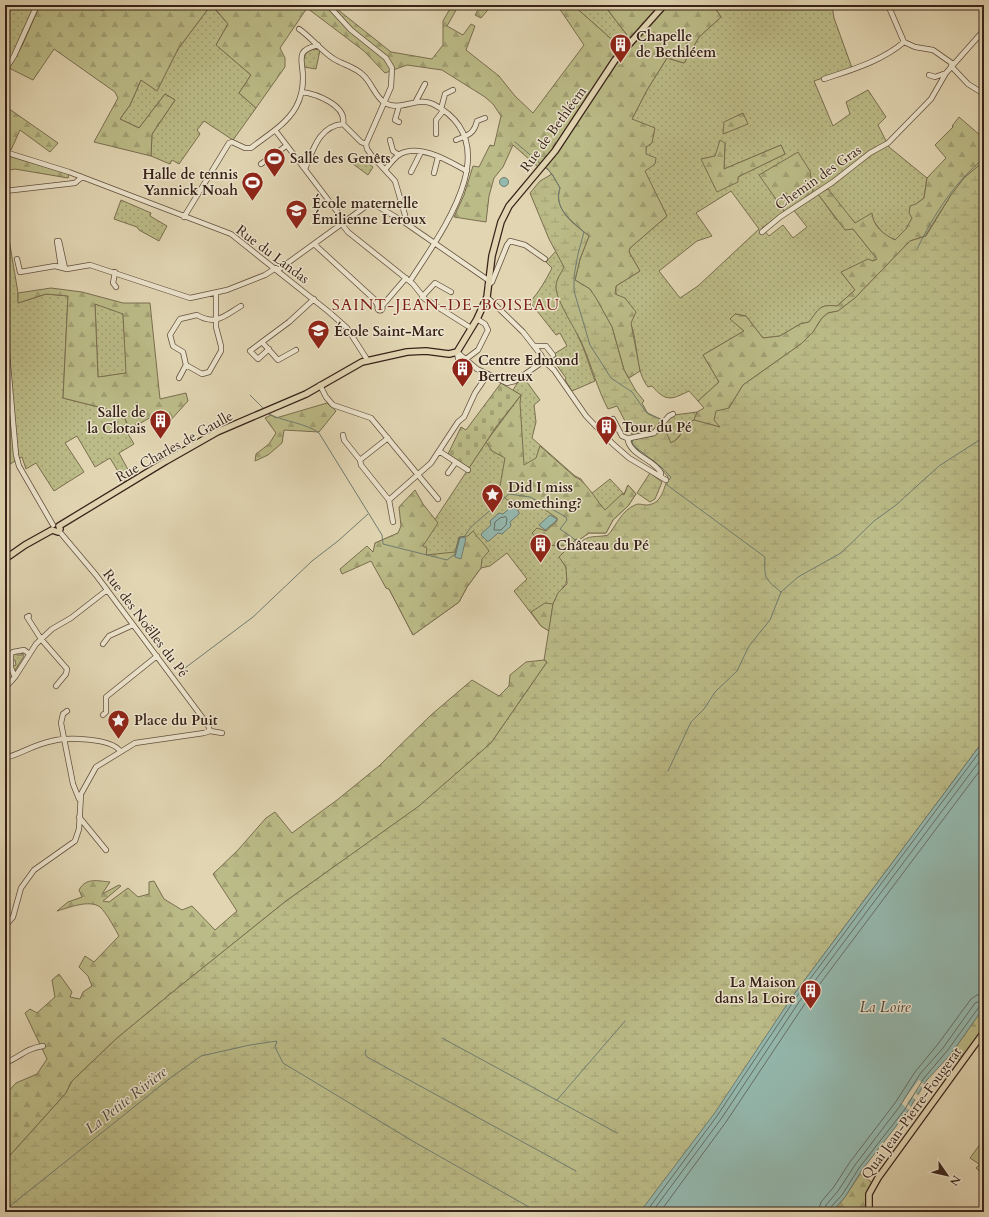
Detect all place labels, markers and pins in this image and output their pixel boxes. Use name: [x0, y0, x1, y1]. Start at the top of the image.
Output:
place label: Chapelle de Bethléem: [636, 27, 716, 62]
building icon: Chapelle de Bethléem: [608, 31, 634, 64]
sports icon: Salle des Genêts: [262, 145, 288, 178]
place label: Salle des Genêts: [290, 149, 391, 168]
place label: Halle de tennis Yannick Noah: [142, 165, 238, 200]
sports icon: Halle de tennis Yannick Noah: [240, 169, 266, 202]
place label: École maternelle Émilienne Leroux: [312, 193, 427, 229]
school or university icon: École maternelle Émilienne Leroux: [284, 198, 310, 231]
school or university icon: École Saint-Marc: [306, 318, 332, 351]
place label: École Saint-Marc: [334, 321, 445, 341]
place label: Centre Edmond Bertreux: [478, 351, 579, 386]
building icon: Centre Edmond Bertreux: [449, 355, 475, 388]
place label: Salle de la Clotais: [87, 403, 146, 438]
building icon: Salle de la Clotais: [148, 407, 174, 440]
building icon: Tour du Pé: [594, 414, 620, 447]
place label: Tour du Pé: [622, 418, 692, 437]
place label: Did I miss something?: [508, 478, 582, 513]
place icon: Did I miss something?: [480, 482, 506, 515]
building icon: Château du Pé: [528, 532, 554, 565]
place label: Château du Pé: [556, 536, 649, 555]
place icon: Place du Puit: [105, 707, 131, 740]
place label: Place du Puit: [134, 711, 218, 730]
place label: La Maison dans la Loire: [715, 973, 796, 1008]
building icon: La Maison dans la Loire: [798, 977, 824, 1010]

